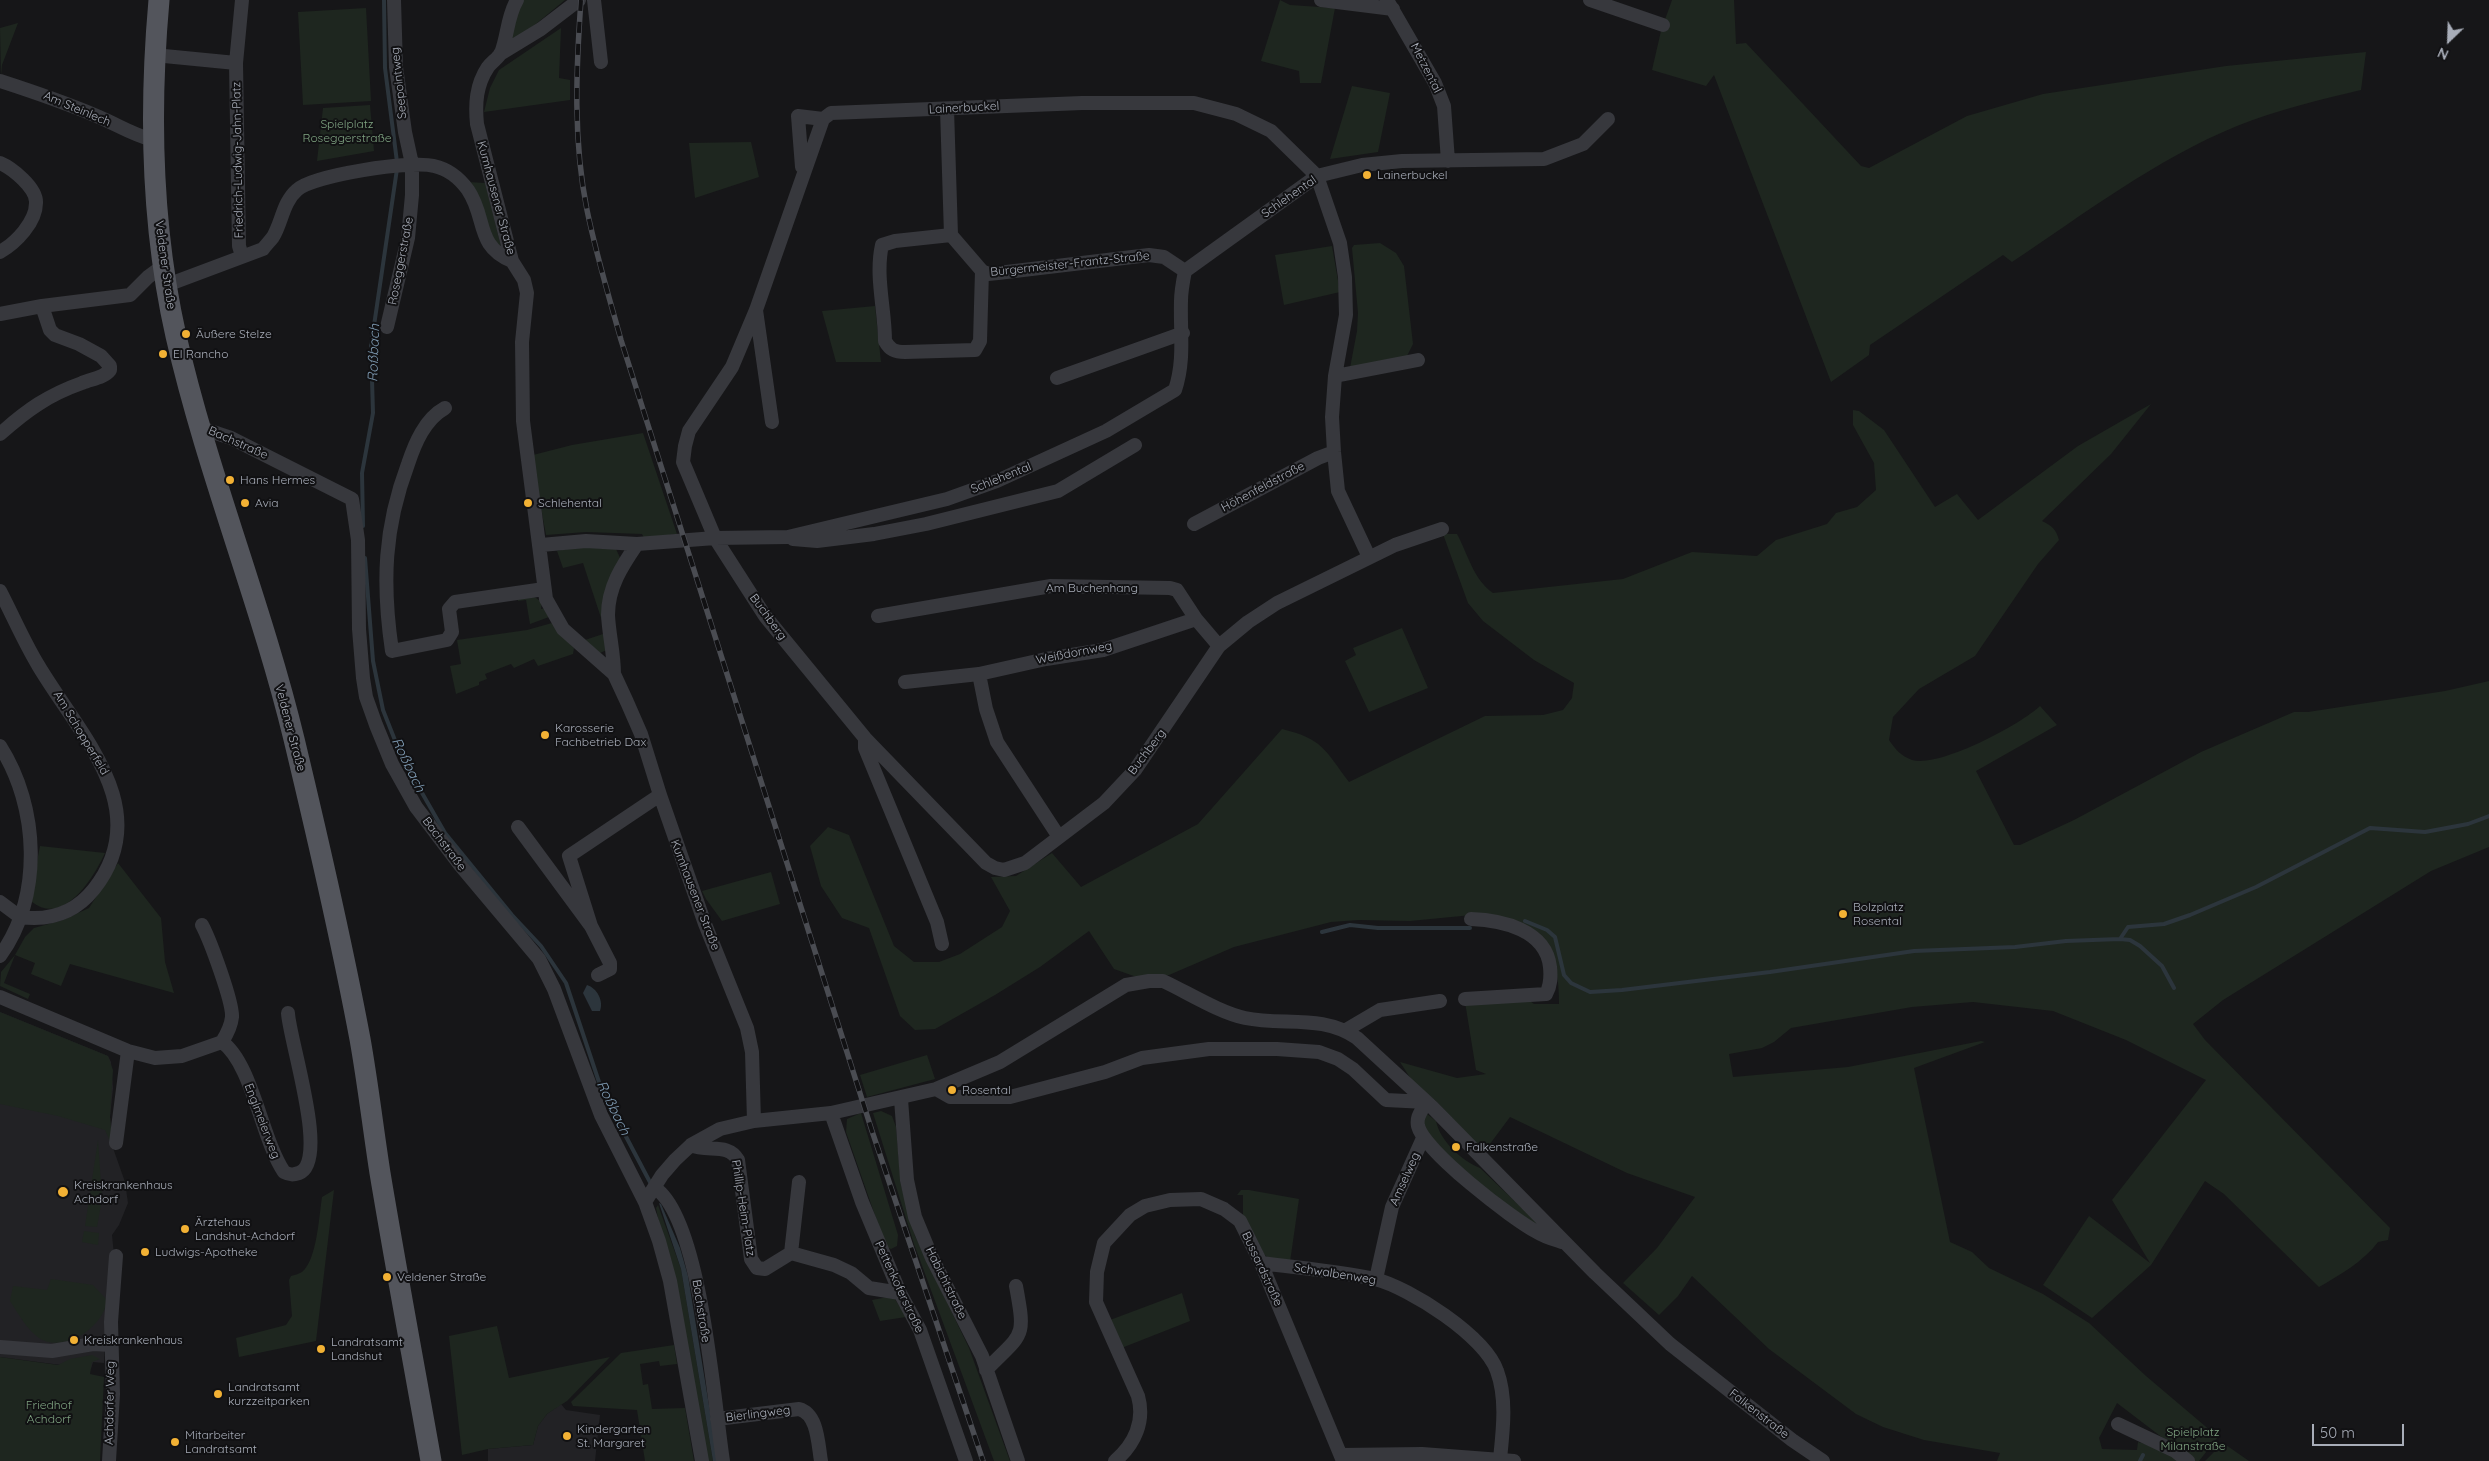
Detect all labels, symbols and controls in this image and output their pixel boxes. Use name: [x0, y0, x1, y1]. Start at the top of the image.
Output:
north arrow: [2424, 15, 2474, 65]
street label: Metzental: [1407, 41, 1445, 95]
text: N: [2435, 43, 2451, 64]
street label: Seepointweg: [388, 46, 410, 120]
street label: Friedrich-Ludwig-Jahn-Platz: [229, 82, 247, 238]
street label: Am Steinlech: [41, 88, 113, 130]
street label: Lainerbuckel: [928, 99, 1000, 117]
park label: Spielplatz Roseggerstraße: [302, 117, 392, 145]
street label: Kumhausener Straße: [474, 140, 518, 256]
place label: Lainerbuckel: [1377, 168, 1448, 182]
marker: Lainerbuckel: [1361, 169, 1373, 181]
street label: Schlehental: [1259, 173, 1319, 221]
street label: Roseggerstraße: [385, 216, 417, 306]
street label: Veldener Straße: [152, 220, 178, 310]
street label: Bürgermeister-Frantz-Straße: [990, 248, 1150, 280]
water label: Roßbach: [365, 324, 383, 382]
place label: Äußere Stelze: [196, 327, 272, 341]
marker: Äußere Stelze: [180, 328, 192, 340]
place label: El Rancho: [173, 347, 228, 361]
marker: El Rancho: [157, 348, 169, 360]
street label: Bachstraße: [206, 423, 270, 463]
street label: Schlehental: [969, 459, 1033, 497]
street label: Höhenfeldstraße: [1219, 459, 1307, 515]
place label: Hans Hermes: [240, 473, 315, 487]
marker: Hans Hermes: [224, 474, 236, 486]
place label: Avia: [255, 496, 279, 510]
place label: Schlehental: [538, 496, 602, 510]
marker: Avia: [239, 497, 251, 509]
marker: Schlehental: [522, 497, 534, 509]
street label: Am Buchenhang: [1046, 581, 1138, 595]
street label: Buchberg: [746, 591, 790, 643]
street label: Weißdornweg: [1035, 639, 1113, 667]
street label: Veldener Straße: [271, 683, 309, 773]
street label: Am Schopperfeld: [50, 688, 112, 778]
place label: Karosserie Fachbetrieb Dax: [555, 721, 646, 749]
street label: Buchberg: [1125, 726, 1169, 778]
marker: Karosserie Fachbetrieb Dax: [539, 729, 551, 741]
water label: Roßbach: [388, 735, 428, 795]
street label: Bachstraße: [419, 814, 469, 874]
street label: Kumhausener Straße: [667, 838, 723, 952]
place label: Bolzplatz Rosental: [1853, 900, 1904, 928]
marker: Bolzplatz Rosental: [1837, 908, 1849, 920]
water label: Roßbach: [593, 1078, 633, 1138]
street label: Englmeierweg: [241, 1081, 283, 1161]
place label: Rosental: [962, 1083, 1011, 1097]
marker: Rosental: [946, 1084, 958, 1096]
place label: Falkenstraße: [1466, 1140, 1538, 1154]
marker: Falkenstraße: [1450, 1141, 1462, 1153]
street label: Amselweg: [1387, 1150, 1423, 1208]
street label: Phillip-Heim-Platz: [728, 1159, 758, 1257]
place label: Kreiskrankenhaus Achdorf: [74, 1178, 173, 1206]
marker: Kreiskrankenhaus Achdorf: [56, 1185, 70, 1199]
place label: Ärztehaus Landshut-Achdorf: [195, 1215, 295, 1243]
marker: Ärztehaus Landshut-Achdorf: [179, 1223, 191, 1235]
street label: Bussardstraße: [1238, 1230, 1286, 1308]
street label: Pettenkoferstraße: [871, 1239, 927, 1335]
place label: Ludwigs-Apotheke: [155, 1245, 258, 1259]
street label: Habichtstraße: [922, 1245, 970, 1321]
marker: Ludwigs-Apotheke: [139, 1246, 151, 1258]
street label: Schwalbenweg: [1293, 1260, 1377, 1288]
place label: Veldener Straße: [397, 1270, 486, 1284]
marker: Veldener Straße: [381, 1271, 393, 1283]
street label: Bachstraße: [689, 1278, 713, 1344]
place label: Kreiskrankenhaus: [84, 1333, 183, 1347]
marker: Kreiskrankenhaus: [68, 1334, 80, 1346]
place label: Landratsamt Landshut: [331, 1335, 403, 1363]
marker: Landratsamt Landshut: [315, 1343, 327, 1355]
street label: Achdorfer Weg: [102, 1361, 118, 1445]
place label: Landratsamt kurzzeitparken: [228, 1380, 310, 1408]
street label: Falkenstraße: [1726, 1386, 1792, 1442]
marker: Landratsamt kurzzeitparken: [212, 1388, 224, 1400]
park label: Friedhof Achdorf: [26, 1398, 72, 1426]
street label: Bierlingweg: [725, 1403, 791, 1425]
scale bar: [2314, 1414, 2406, 1446]
place label: Kindergarten St. Margaret: [577, 1422, 650, 1450]
text: 50 m: [2320, 1423, 2355, 1442]
park label: Spielplatz Milanstraße: [2161, 1425, 2225, 1453]
place label: Mitarbeiter Landratsamt: [185, 1428, 257, 1456]
marker: Kindergarten St. Margaret: [561, 1430, 573, 1442]
marker: Mitarbeiter Landratsamt: [169, 1436, 181, 1448]

